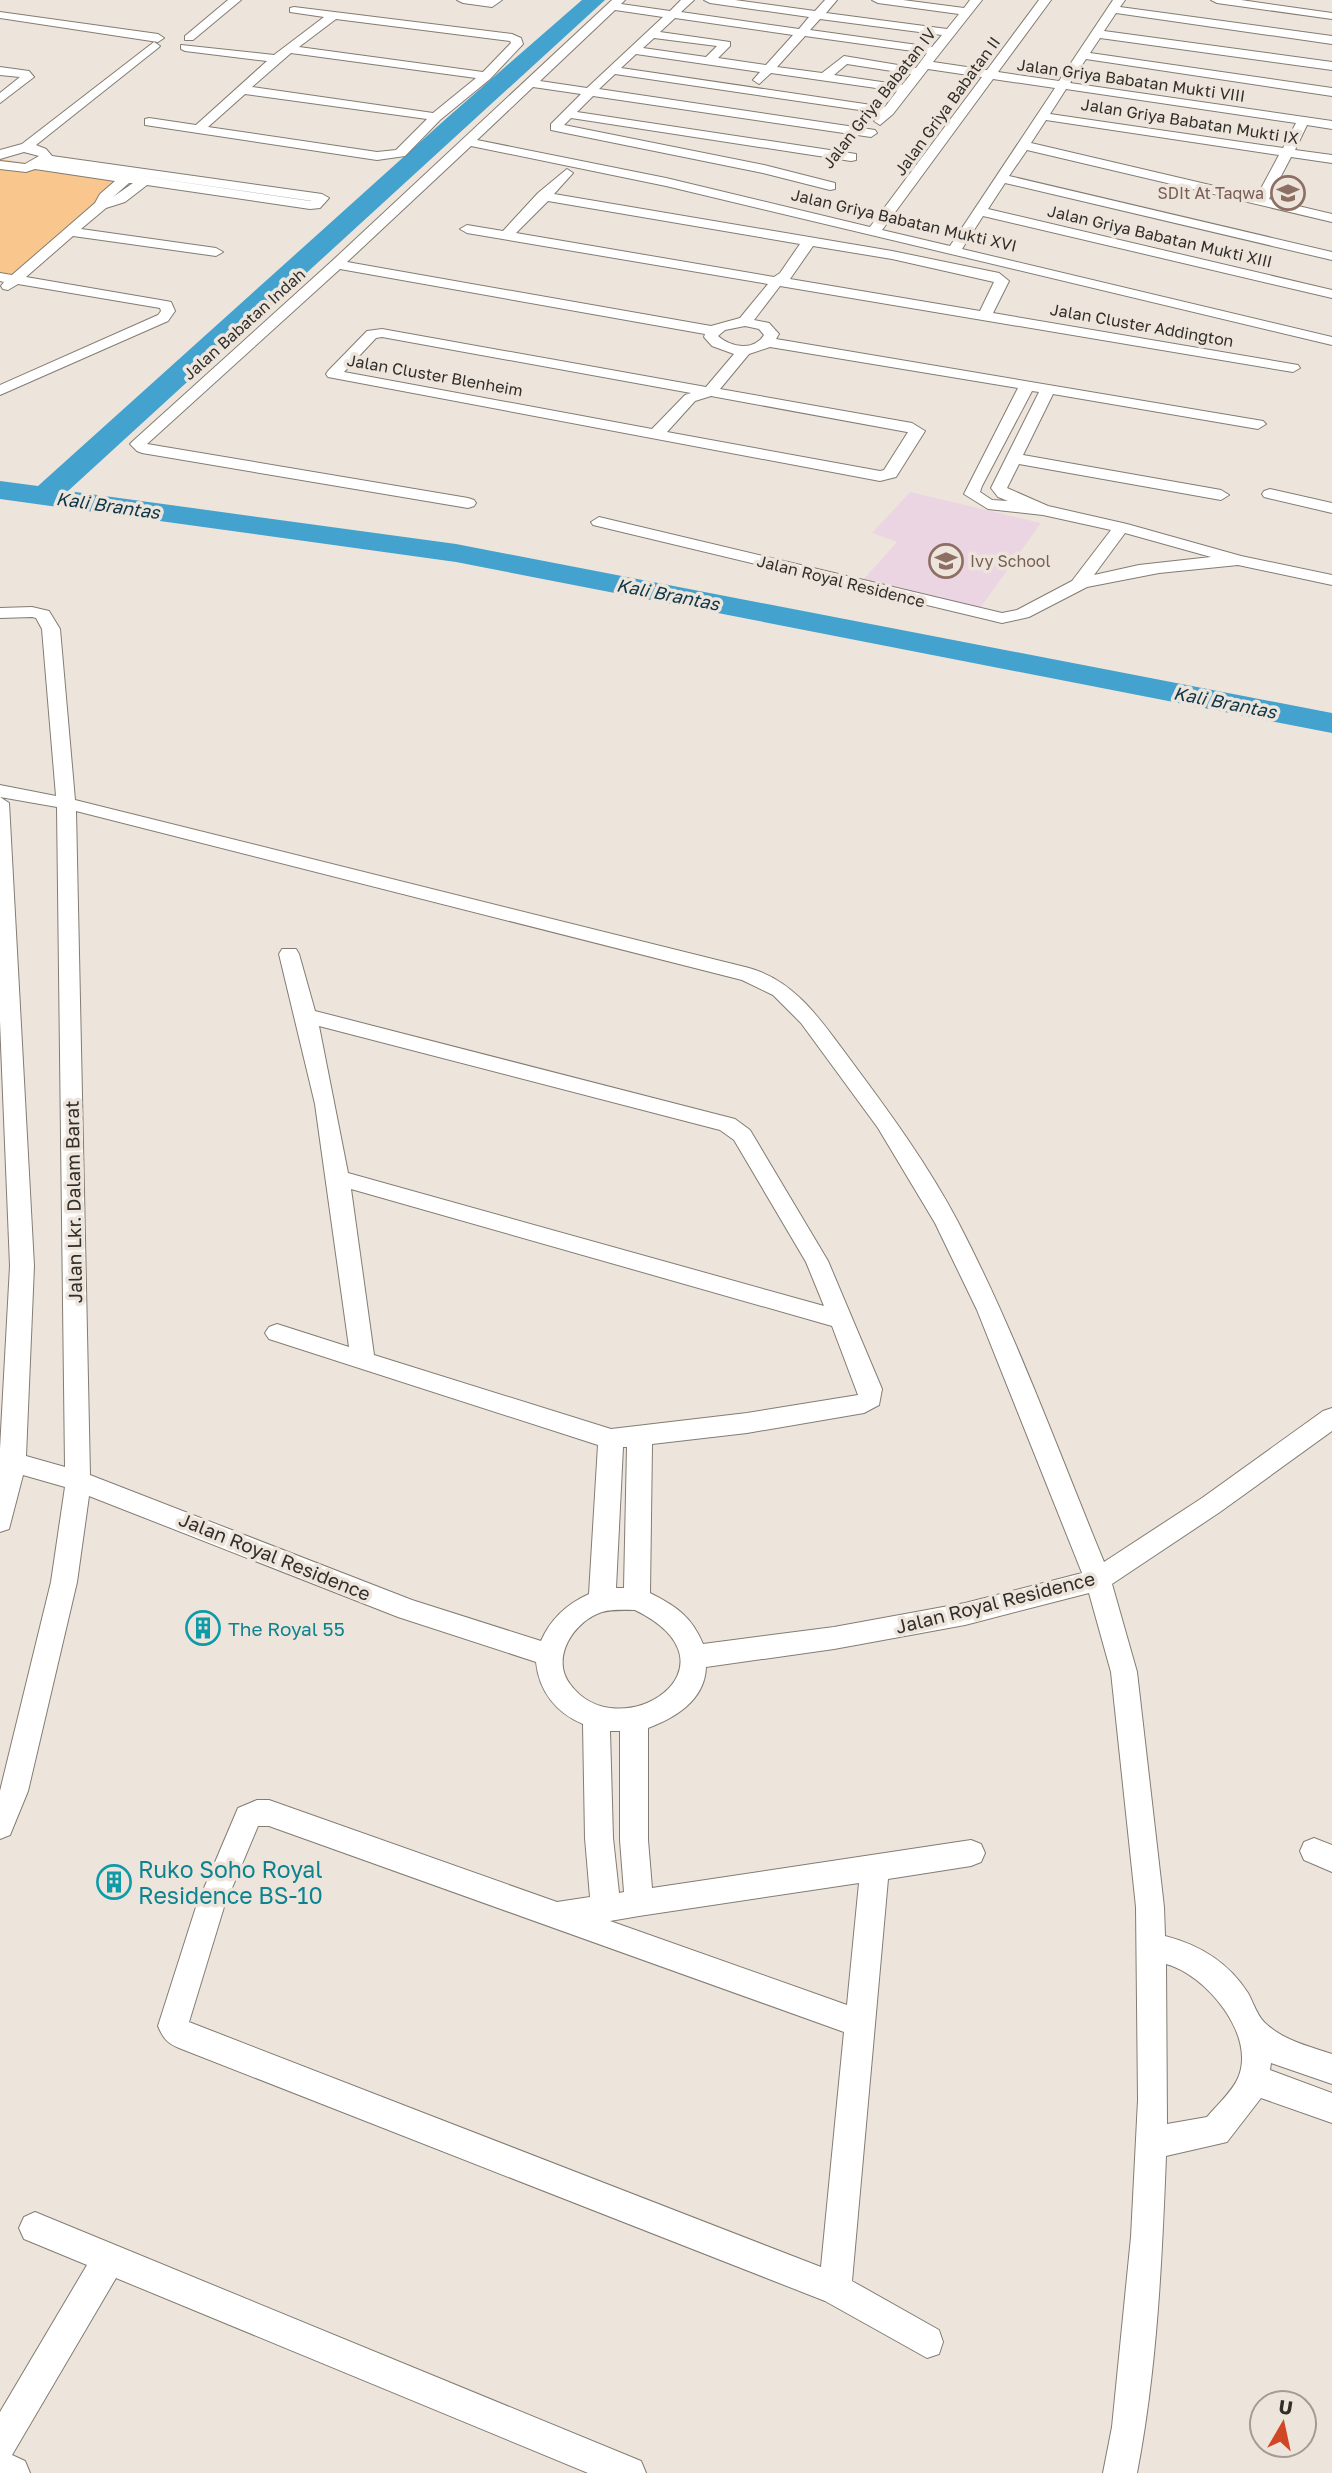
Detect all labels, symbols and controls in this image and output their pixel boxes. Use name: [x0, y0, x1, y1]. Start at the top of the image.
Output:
street label: Jalan Griya Babatan IV: [818, 24, 940, 172]
street label: Jalan Griya Babatan II: [890, 33, 1004, 179]
street label: Jalan Griya Babatan Mukti VIII: [1016, 54, 1246, 106]
street label: Jalan Griya Babatan Mukti IX: [1080, 94, 1301, 148]
school or university icon: SDIt At Taqwa: [1269, 174, 1307, 212]
place label: SDIt At Taqwa: [1158, 183, 1264, 203]
street label: Jalan Griya Babatan Mukti XVI: [789, 184, 1019, 256]
street label: Jalan Griya Babatan Mukti XIII: [1046, 200, 1274, 272]
street label: Jalan Babatan Indah: [179, 264, 309, 384]
street label: Jalan Cluster Addington: [1049, 299, 1235, 351]
street label: Jalan Cluster Blenheim: [345, 350, 525, 400]
water label: Kali Brantas: [55, 487, 163, 523]
school or university icon: Ivy School: [927, 542, 965, 580]
street label: Jalan Royal Residence: [755, 550, 927, 612]
place label: Ivy School: [970, 551, 1051, 571]
water label: Kali Brantas: [615, 573, 723, 615]
water label: Kali Brantas: [1172, 681, 1280, 723]
street label: Jalan Lkr. Dalam Barat: [60, 1100, 86, 1304]
street label: Jalan Royal Residence: [176, 1507, 374, 1605]
street label: Jalan Royal Residence: [893, 1566, 1097, 1638]
building icon: The Royal 55: [184, 1609, 222, 1647]
place label: The Royal 55: [228, 1617, 345, 1640]
place label: Ruko Soho Royal Residence BS-10: [138, 1855, 323, 1909]
building icon: Ruko Soho Royal Residence BS-10: [95, 1863, 133, 1901]
north arrow: [1248, 2389, 1318, 2459]
text: U: [1277, 2394, 1294, 2419]

